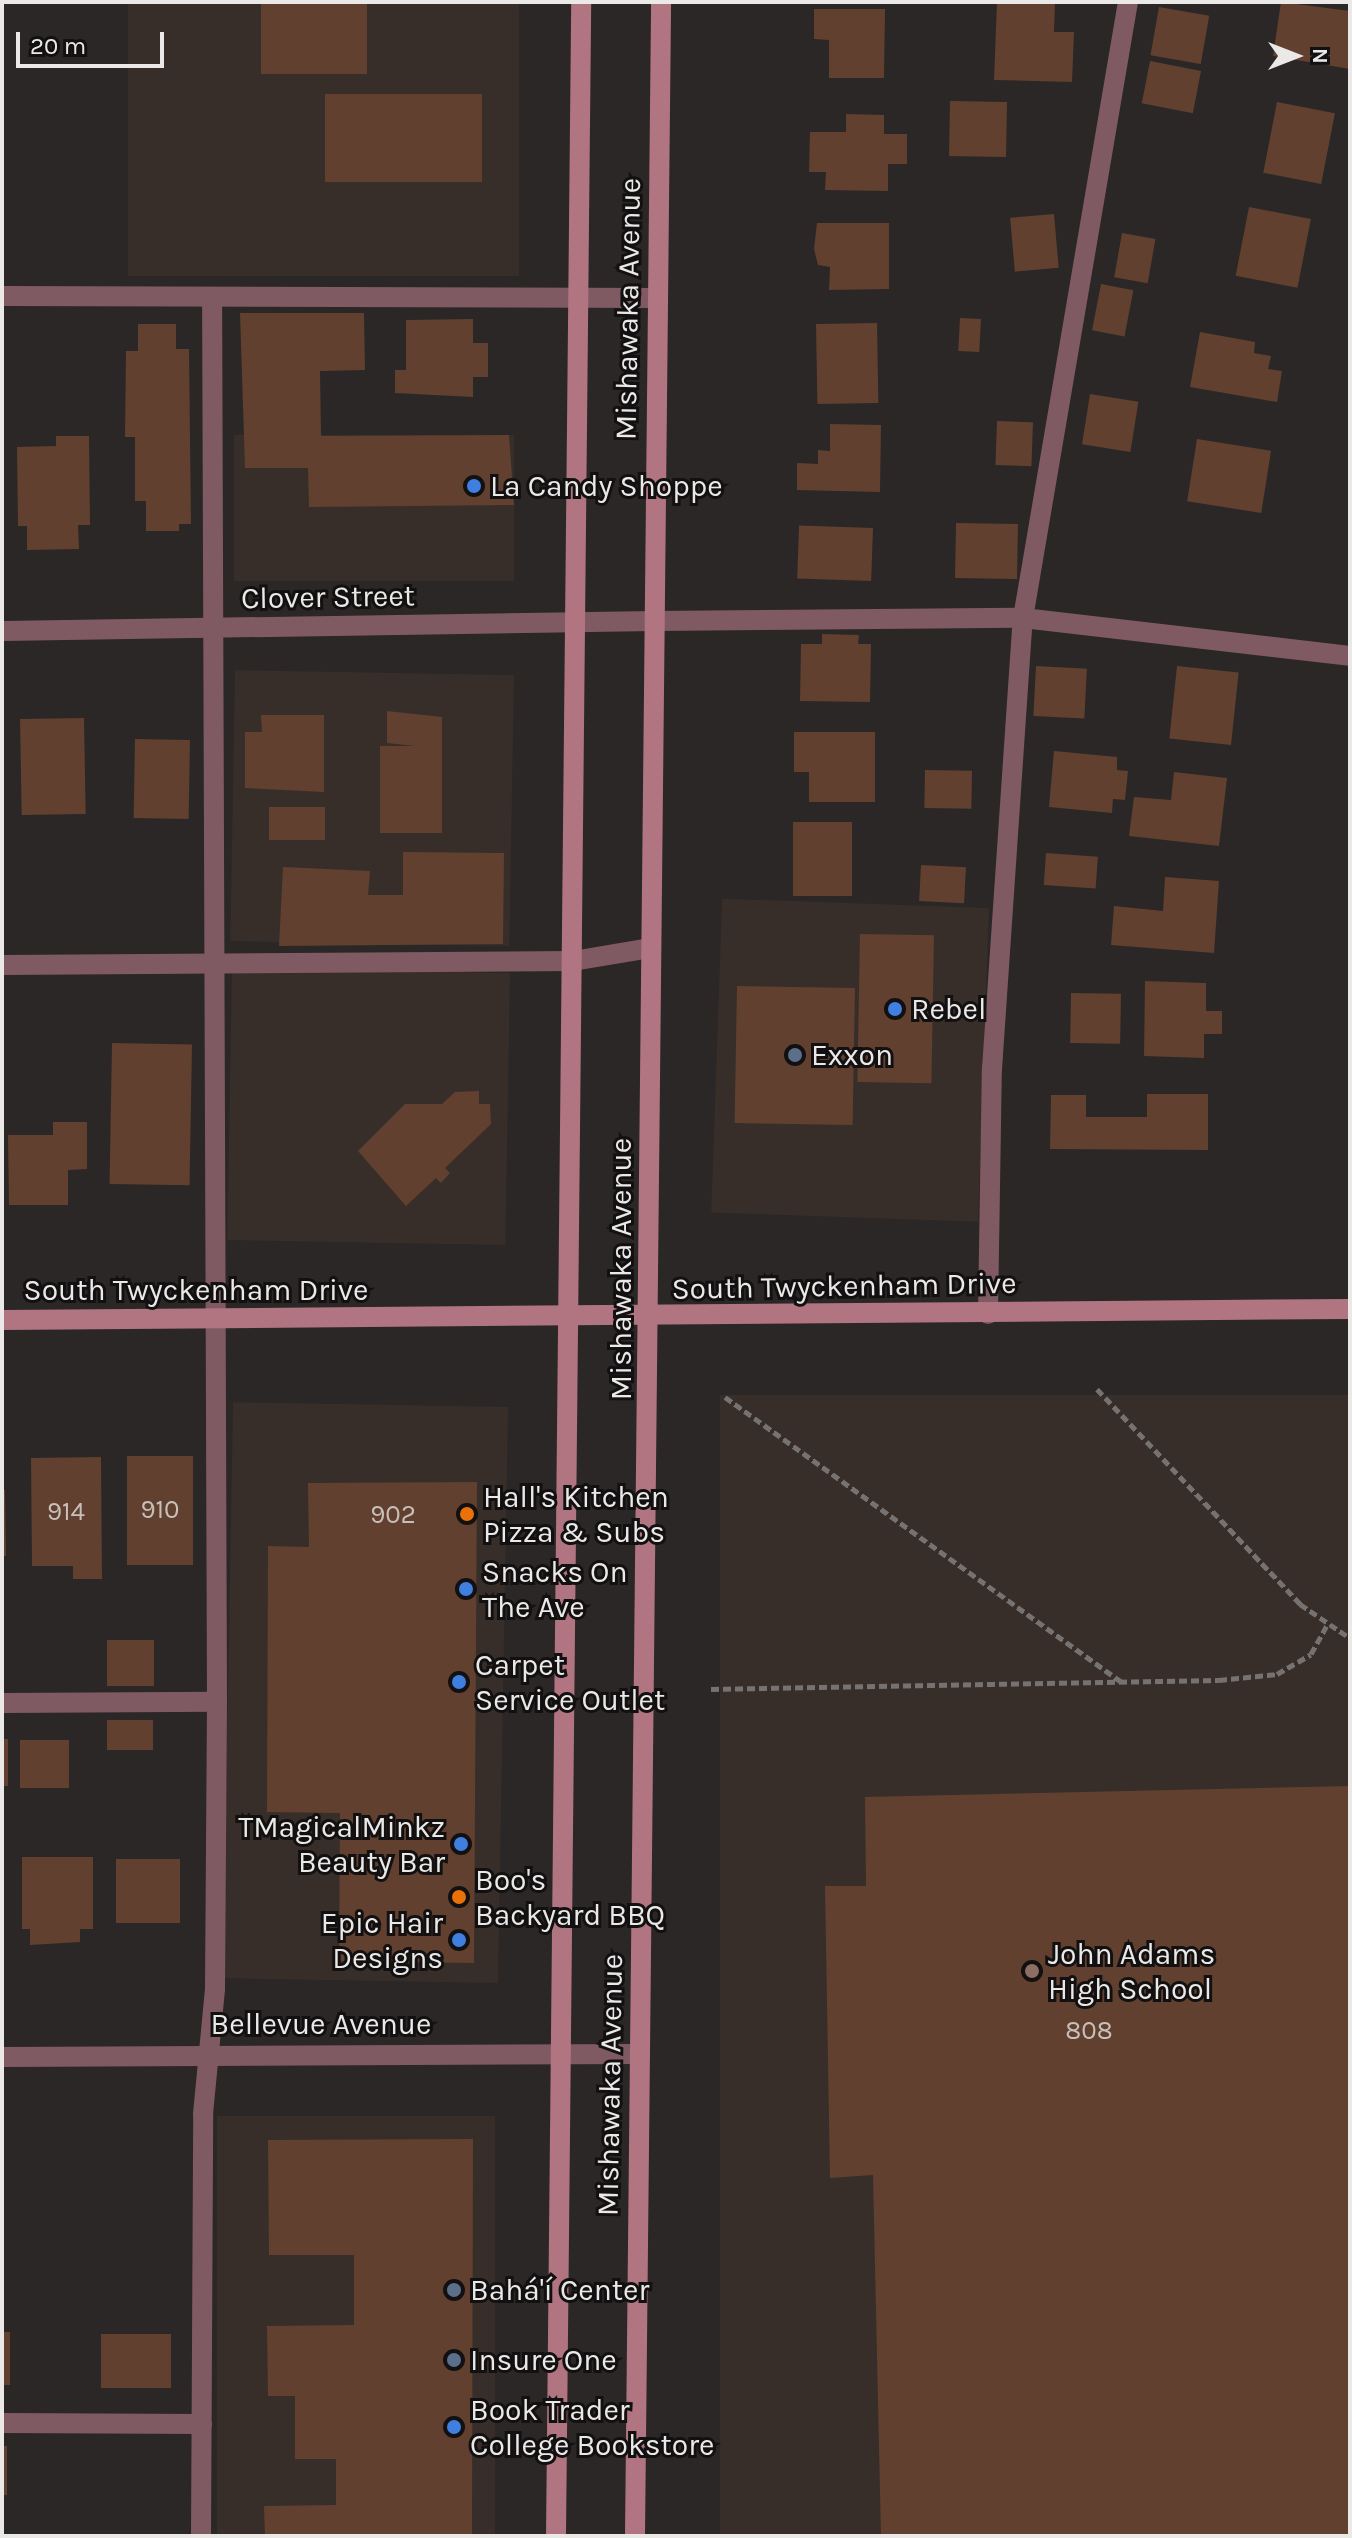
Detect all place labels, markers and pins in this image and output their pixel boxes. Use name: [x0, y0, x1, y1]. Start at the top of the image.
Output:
place label: La Candy Shoppe: [490, 468, 723, 504]
marker: La Candy Shoppe: [465, 477, 483, 495]
place label: Rebel: [911, 991, 986, 1027]
marker: Rebel: [886, 1000, 904, 1018]
place label: Exxon: [811, 1037, 893, 1073]
marker: Exxon: [786, 1046, 804, 1064]
place label: Hall's Kitchen Pizza & Subs: [483, 1479, 669, 1550]
marker: Hall's Kitchen Pizza & Subs: [458, 1505, 476, 1523]
place label: Snacks On The Ave: [482, 1554, 627, 1624]
marker: Snacks On The Ave: [457, 1580, 475, 1598]
place label: Carpet Service Outlet: [475, 1647, 665, 1718]
marker: Carpet Service Outlet: [450, 1673, 468, 1691]
place label: TMagicalMinkz Beauty Bar: [238, 1809, 445, 1880]
marker: TMagicalMinkz Beauty Bar: [452, 1835, 470, 1853]
place label: Boo's Backyard BBQ: [475, 1862, 665, 1932]
marker: Boo's Backyard BBQ: [450, 1888, 468, 1906]
place label: Epic Hair Designs: [321, 1905, 443, 1976]
marker: Epic Hair Designs: [450, 1931, 468, 1949]
place label: John Adams High School: [1048, 1936, 1215, 2006]
marker: John Adams High School: [1023, 1962, 1041, 1980]
place label: Bahá'í Center: [470, 2272, 649, 2308]
marker: Bahá'í Center: [445, 2281, 463, 2299]
place label: Insure One: [470, 2342, 617, 2378]
marker: Insure One: [445, 2351, 463, 2369]
place label: Book Trader College Bookstore: [470, 2392, 714, 2462]
marker: Book Trader College Bookstore: [445, 2418, 463, 2436]

